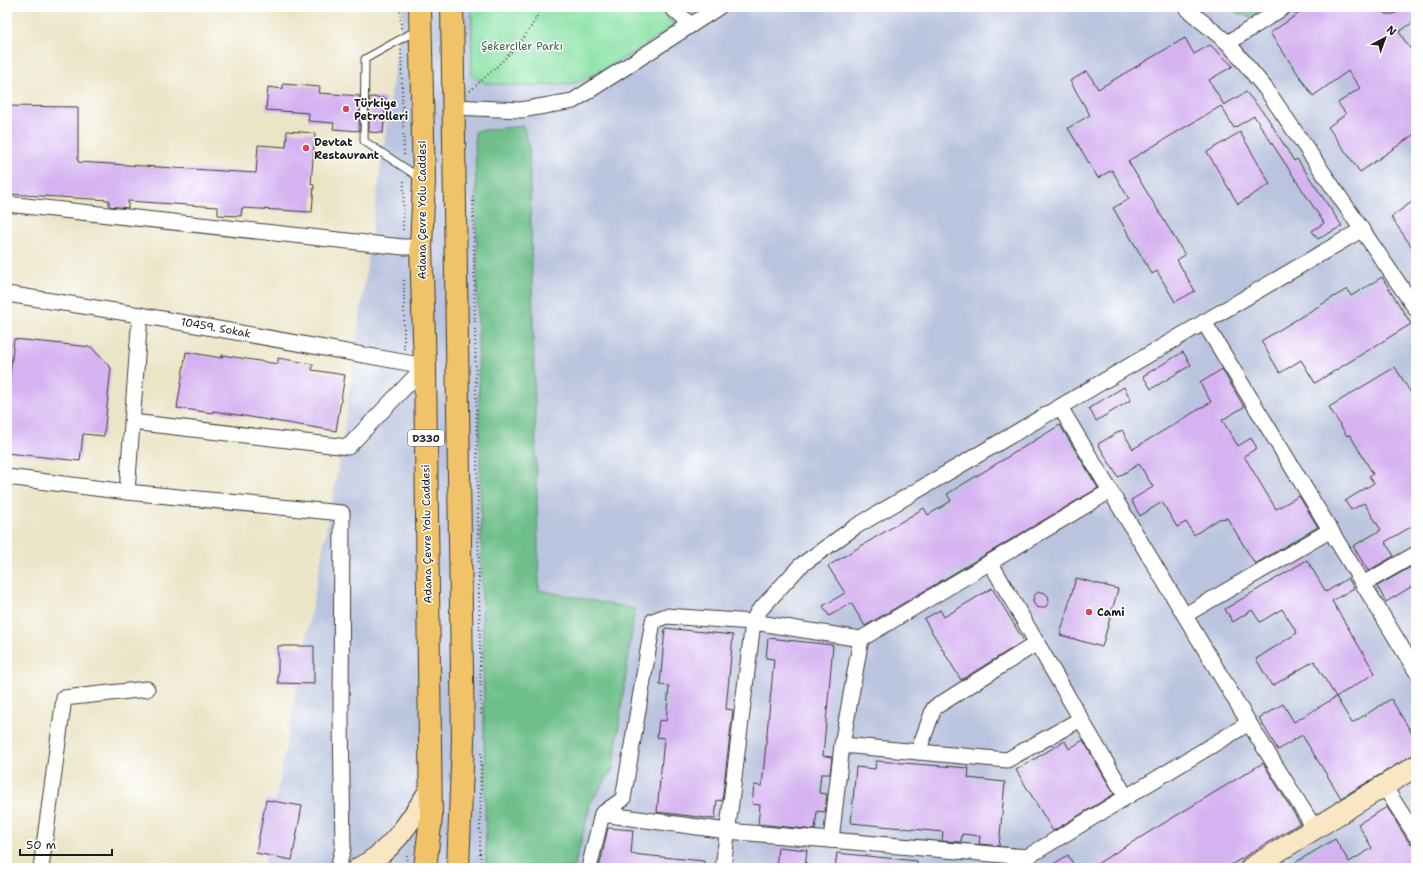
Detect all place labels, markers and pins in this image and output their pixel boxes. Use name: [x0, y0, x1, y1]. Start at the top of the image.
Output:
place label: Türkiye Petrolleri: [354, 96, 408, 124]
marker: Türkiye Petrolleri: [341, 104, 351, 114]
place label: Devtat Restaurant: [314, 135, 380, 163]
marker: Devtat Restaurant: [301, 143, 311, 153]
place label: Cami: [1097, 605, 1125, 620]
marker: Cami: [1084, 607, 1094, 617]

